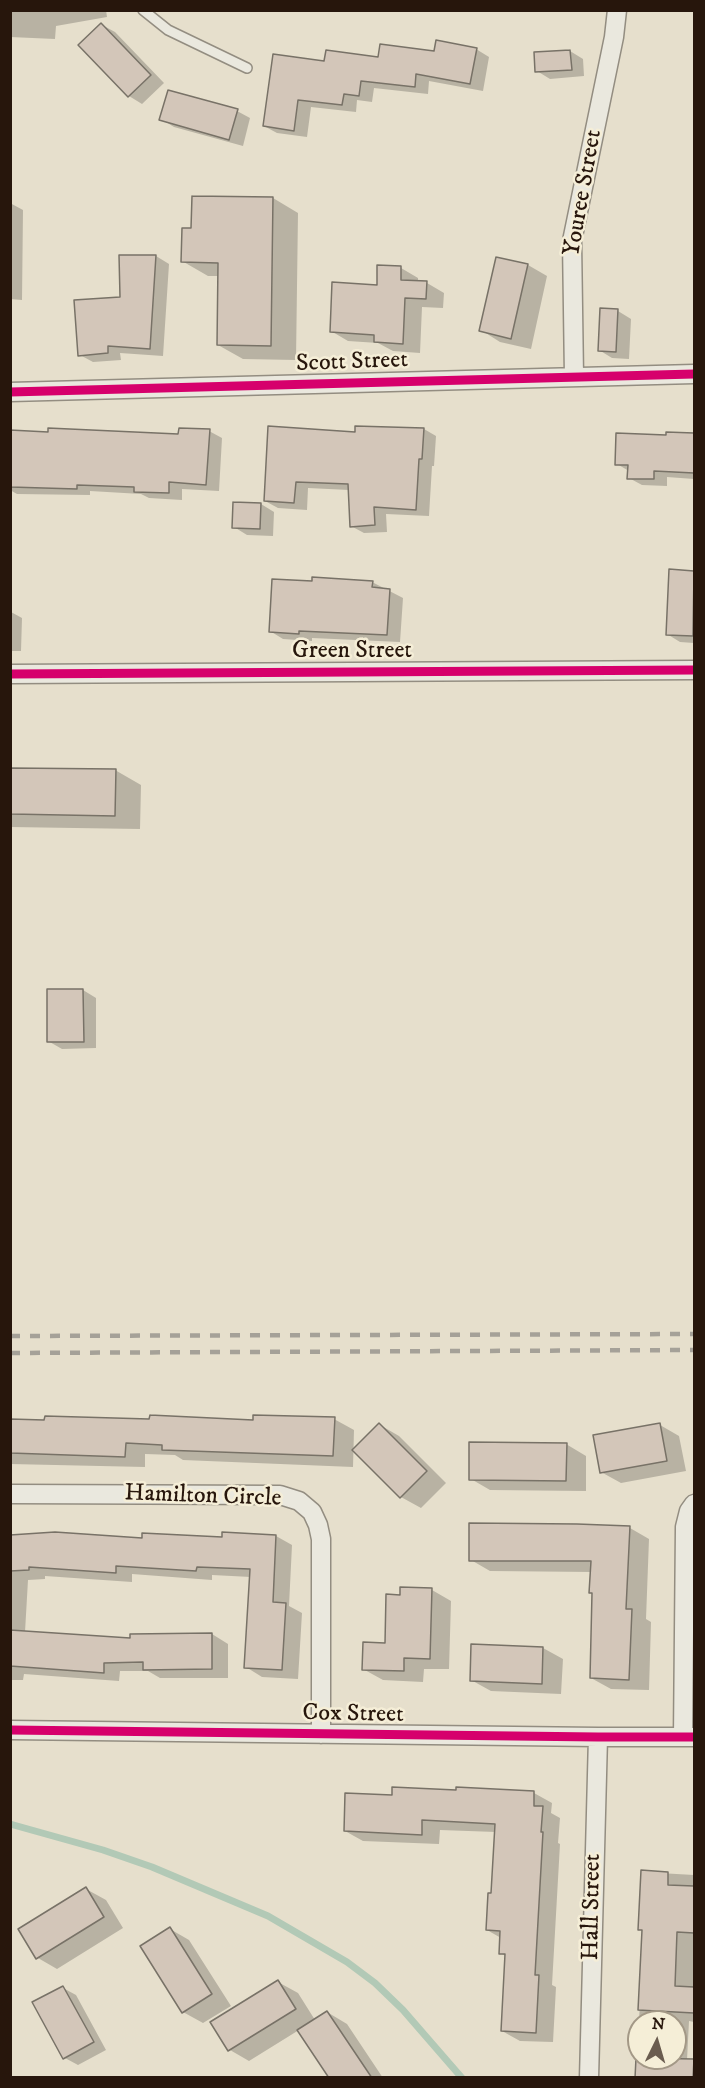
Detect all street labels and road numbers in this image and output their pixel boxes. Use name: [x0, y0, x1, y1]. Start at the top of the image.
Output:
street label: Youree Street: [559, 128, 609, 258]
street label: Scott Street: [296, 347, 408, 379]
street label: Green Street: [292, 638, 412, 666]
street label: Hamilton Circle: [124, 1480, 282, 1514]
street label: Cox Street: [302, 1700, 404, 1730]
street label: Hall Street: [578, 1853, 608, 1961]

